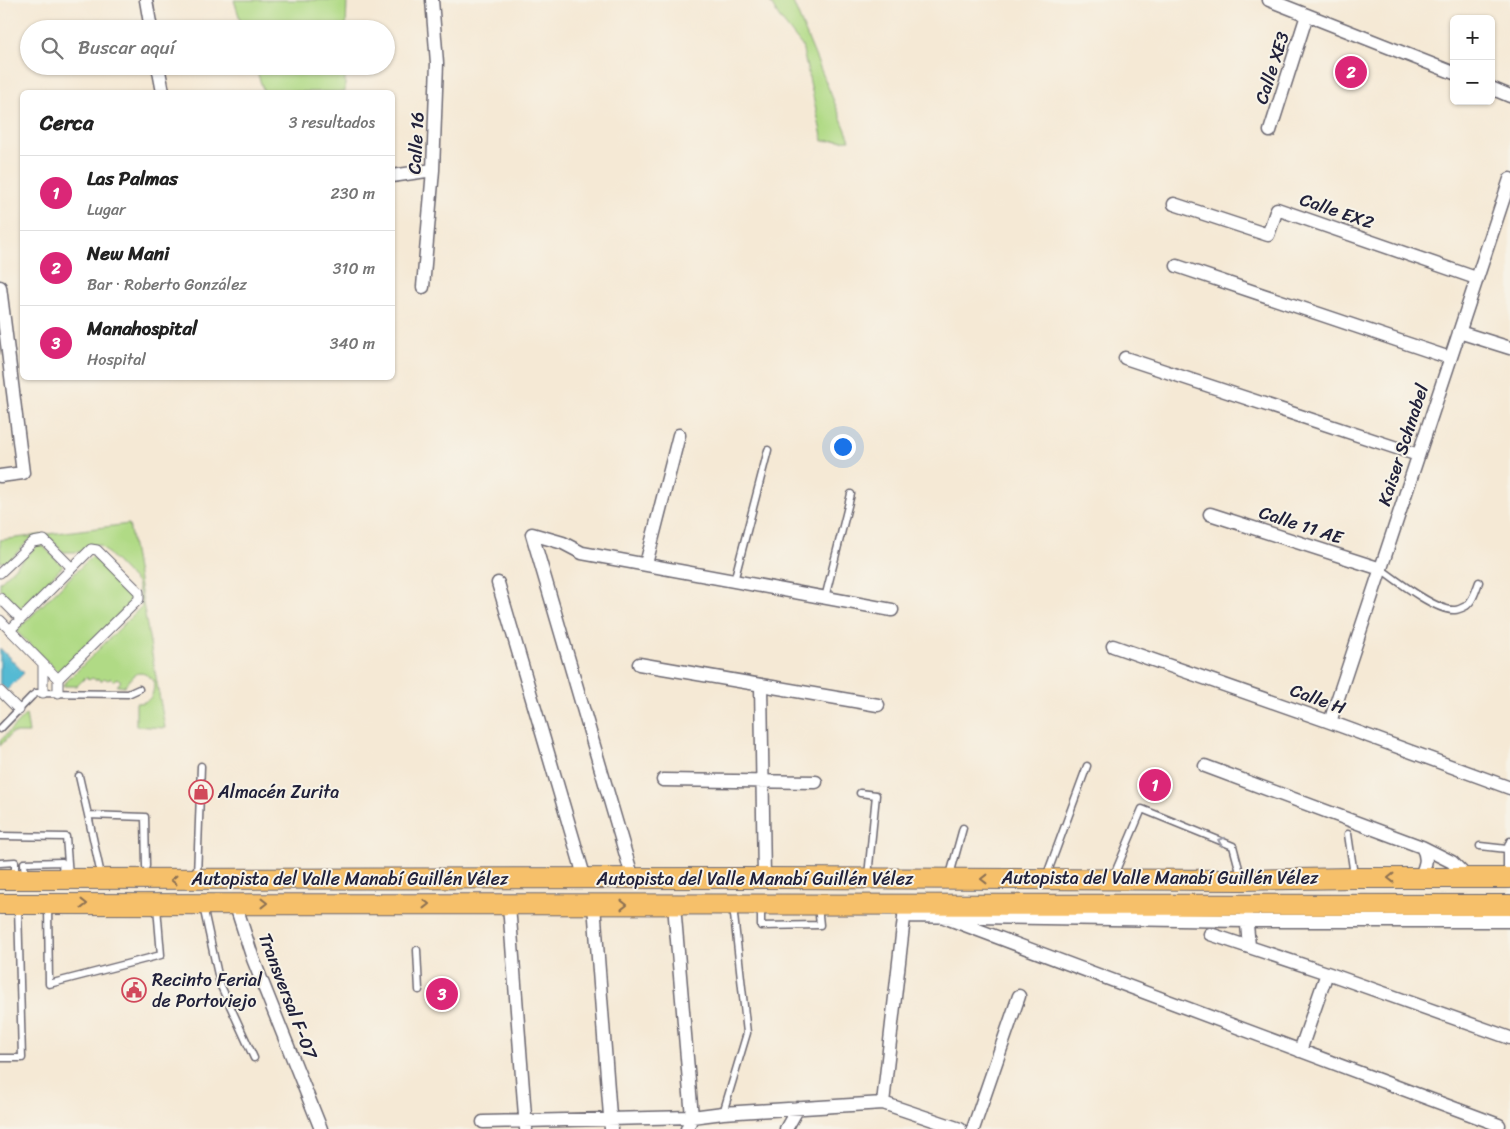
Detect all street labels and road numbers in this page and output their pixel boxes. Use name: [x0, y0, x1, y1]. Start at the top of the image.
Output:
street label: Calle XE3: [1245, 27, 1299, 108]
street label: Calle 16: [398, 111, 434, 175]
street label: Calle EX2: [1296, 183, 1378, 239]
street label: Kaiser Schnabel: [1368, 379, 1438, 510]
street label: Calle 11 AE: [1255, 496, 1348, 554]
street label: Calle H: [1286, 674, 1351, 724]
street label: Autopista del Valle Manabí Guillén Vélez: [1000, 862, 1319, 894]
street label: Autopista del Valle Manabí Guillén Vélez: [190, 863, 509, 895]
street label: Autopista del Valle Manabí Guillén Vélez: [595, 863, 914, 895]
street label: Transversal F-07: [249, 928, 327, 1065]

